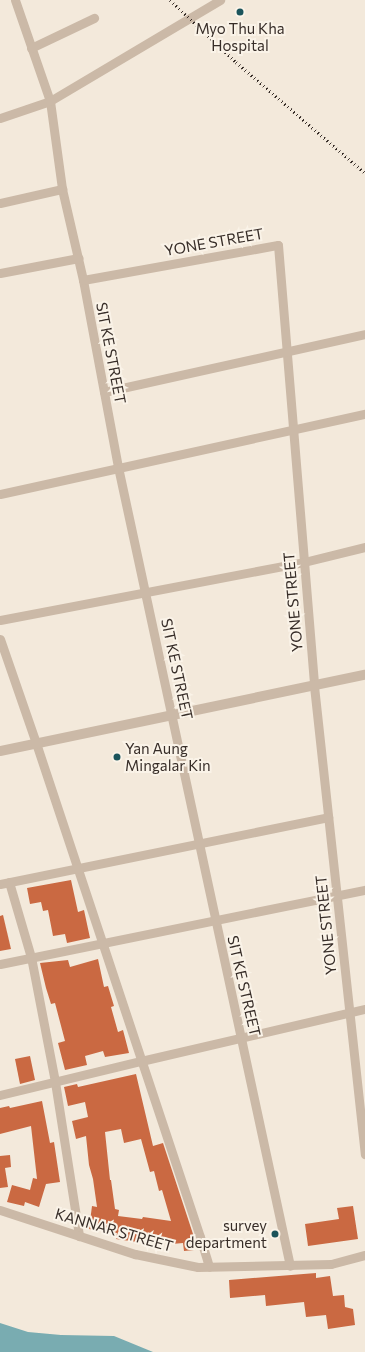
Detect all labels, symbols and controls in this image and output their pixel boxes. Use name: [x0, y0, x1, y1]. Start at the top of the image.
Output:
marker: Myo Thu Kha Hospital: [234, 6, 246, 18]
place label: Myo Thu Kha Hospital: [195, 19, 285, 54]
street label: YONE STREET: [163, 224, 265, 260]
street label: SIT KE STREET: [92, 301, 130, 405]
street label: YONE STREET: [280, 551, 306, 653]
street label: SIT KE STREET: [157, 617, 197, 721]
place label: Yan Aung Mingalar Kin: [125, 739, 211, 774]
marker: Yan Aung Mingalar Kin: [112, 752, 122, 762]
street label: YONE STREET: [312, 874, 340, 976]
street label: SIT KE STREET: [224, 934, 264, 1038]
street label: KANNAR STREET: [53, 1205, 175, 1255]
place label: survey department: [186, 1216, 267, 1251]
marker: survey department: [270, 1229, 280, 1239]

